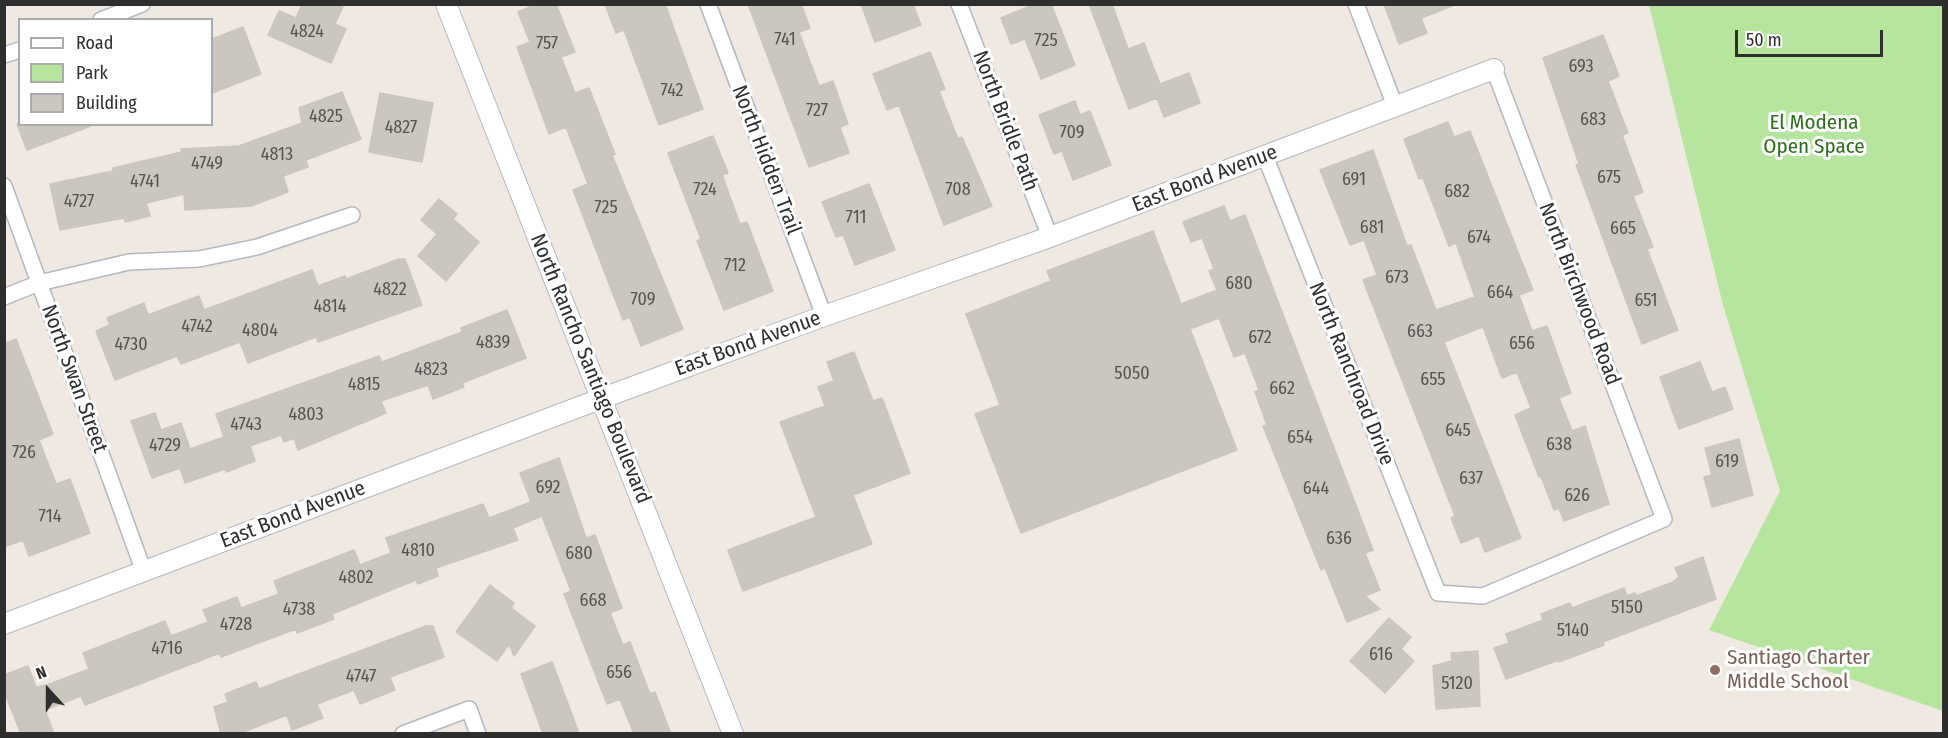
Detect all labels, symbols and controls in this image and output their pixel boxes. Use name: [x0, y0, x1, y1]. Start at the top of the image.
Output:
legend: [18, 18, 213, 126]
scale bar: [1738, 18, 1886, 56]
house number: 4824: [290, 21, 324, 43]
house number: 741: [774, 29, 796, 51]
text: 50 m: [1746, 29, 1782, 51]
house number: 725: [1034, 30, 1058, 52]
text: Road: [76, 32, 113, 54]
house number: 757: [536, 33, 558, 55]
street label: North Bridle Path: [967, 47, 1043, 195]
house number: 693: [1568, 56, 1594, 78]
text: Park: [76, 62, 108, 84]
house number: 742: [660, 80, 684, 102]
street label: North Hidden Trail: [726, 82, 806, 238]
text: Building: [76, 92, 137, 114]
house number: 727: [806, 100, 828, 122]
house number: 4825: [309, 106, 343, 128]
house number: 683: [1580, 109, 1606, 131]
park label: El Modena Open Space: [1763, 110, 1865, 160]
house number: 4827: [385, 117, 417, 139]
house number: 709: [1059, 122, 1085, 144]
street label: East Bond Avenue: [1129, 140, 1281, 218]
house number: 4813: [261, 144, 293, 166]
house number: 4749: [191, 153, 223, 175]
house number: 675: [1597, 167, 1621, 189]
house number: 691: [1342, 169, 1366, 191]
house number: 4741: [130, 171, 160, 193]
house number: 724: [693, 179, 717, 201]
house number: 708: [945, 179, 971, 201]
house number: 682: [1444, 181, 1470, 203]
house number: 4727: [64, 191, 94, 213]
house number: 725: [594, 197, 618, 219]
street label: North Birchwood Road: [1533, 199, 1625, 389]
house number: 711: [846, 207, 866, 229]
house number: 681: [1360, 217, 1384, 239]
house number: 665: [1610, 218, 1636, 240]
house number: 674: [1467, 227, 1491, 249]
street label: North Rancho Santiago Boulevard: [524, 230, 656, 508]
house number: 712: [724, 255, 746, 277]
house number: 673: [1385, 267, 1409, 289]
house number: 680: [1225, 273, 1253, 295]
house number: 4822: [373, 279, 407, 301]
street label: North Ranchroad Drive: [1303, 279, 1399, 469]
house number: 664: [1487, 282, 1513, 304]
house number: 709: [630, 289, 656, 311]
house number: 651: [1634, 290, 1658, 312]
house number: 4814: [314, 296, 346, 318]
street label: North Swan Street: [36, 301, 112, 457]
street label: East Bond Avenue: [672, 306, 824, 382]
house number: 4742: [181, 316, 213, 338]
house number: 4804: [242, 320, 278, 342]
house number: 663: [1407, 321, 1433, 343]
house number: 672: [1248, 327, 1272, 349]
house number: 4839: [476, 332, 510, 354]
house number: 656: [1509, 333, 1535, 355]
house number: 4730: [114, 334, 148, 356]
house number: 4823: [414, 359, 448, 381]
house number: 5050: [1114, 363, 1150, 385]
house number: 655: [1420, 369, 1446, 391]
house number: 4815: [348, 374, 380, 396]
house number: 662: [1269, 378, 1295, 400]
house number: 4803: [288, 404, 324, 426]
house number: 4743: [230, 414, 262, 436]
house number: 645: [1445, 420, 1471, 442]
house number: 654: [1287, 427, 1313, 449]
house number: 638: [1546, 434, 1572, 456]
house number: 4729: [149, 435, 181, 457]
house number: 726: [12, 442, 36, 464]
house number: 619: [1715, 451, 1739, 473]
house number: 637: [1459, 468, 1483, 490]
street label: East Bond Avenue: [217, 476, 369, 554]
house number: 692: [535, 477, 561, 499]
house number: 644: [1303, 478, 1329, 500]
house number: 626: [1564, 485, 1590, 507]
house number: 714: [39, 506, 61, 528]
house number: 636: [1326, 528, 1352, 550]
house number: 4810: [401, 540, 435, 562]
house number: 680: [565, 543, 593, 565]
house number: 4802: [339, 567, 373, 589]
house number: 668: [580, 590, 606, 612]
house number: 5150: [1611, 597, 1643, 619]
house number: 4738: [283, 599, 315, 621]
house number: 4728: [220, 614, 252, 636]
house number: 5140: [1557, 620, 1589, 642]
house number: 4716: [151, 638, 183, 660]
house number: 616: [1369, 644, 1393, 666]
place label: Santiago Charter Middle School: [1727, 645, 1870, 695]
north arrow: [18, 660, 78, 720]
text: N: [33, 662, 49, 683]
house number: 656: [606, 662, 632, 684]
marker: Santiago Charter Middle School: [1708, 663, 1722, 677]
house number: 4747: [346, 666, 376, 688]
house number: 5120: [1441, 673, 1473, 695]

